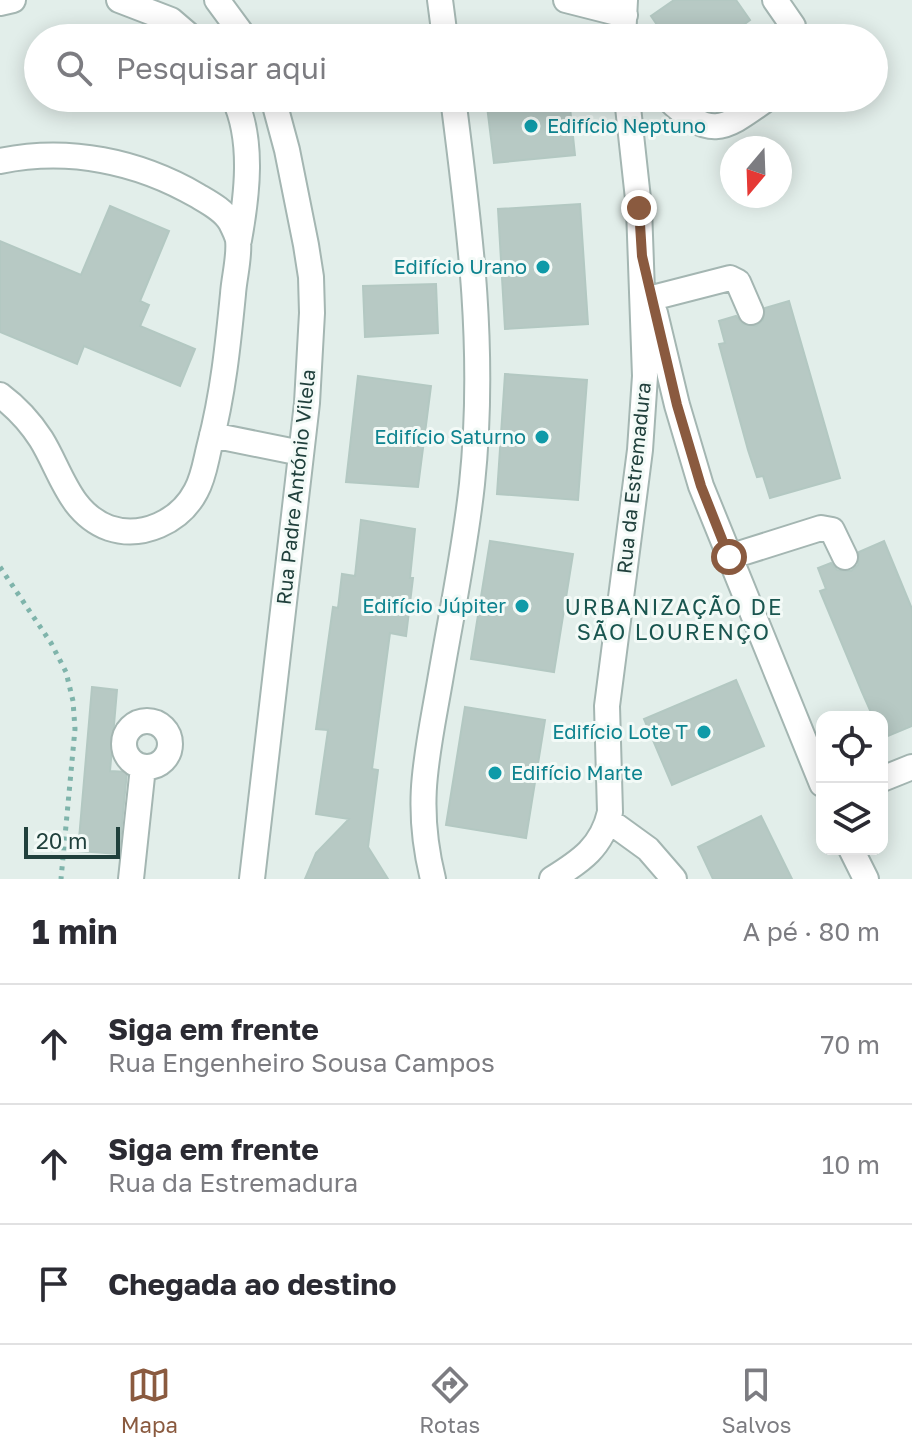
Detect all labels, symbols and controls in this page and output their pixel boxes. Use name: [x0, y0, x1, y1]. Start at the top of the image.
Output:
search box: [24, 24, 888, 112]
icon: search: [52, 46, 96, 90]
text: Pesquisar aqui: [116, 50, 327, 86]
place label: Edifício Neptuno: [547, 113, 706, 137]
marker: Edifício Neptuno: [522, 117, 540, 135]
north arrow: [720, 136, 792, 208]
route end: [621, 190, 657, 226]
place label: Edifício Urano: [394, 254, 527, 278]
marker: Edifício Urano: [534, 258, 552, 276]
street label: Rua Padre António Vilela: [271, 368, 319, 606]
street label: Rua da Estremadura: [611, 381, 655, 575]
place label: Edifício Saturno: [374, 424, 526, 448]
marker: Edifício Saturno: [533, 428, 551, 446]
route start: [711, 539, 747, 575]
place label: Edifício Júpiter: [362, 593, 506, 617]
district label: URBANIZAÇÃO DE SÃO LOURENÇO: [565, 593, 783, 645]
marker: Edifício Júpiter: [513, 597, 531, 615]
map controls: [816, 711, 888, 855]
button: locate: [816, 711, 888, 783]
place label: Edifício Lote T: [552, 719, 688, 743]
marker: Edifício Lote T: [695, 723, 713, 741]
place label: Edifício Marte: [511, 760, 643, 784]
marker: Edifício Marte: [486, 764, 504, 782]
button: layers: [816, 783, 888, 855]
scale bar: [24, 823, 120, 859]
text: 20 m: [36, 827, 87, 854]
text: 1 min: [32, 911, 118, 951]
text: A pé · 80 m: [743, 916, 880, 947]
text: Siga em frente: [108, 1011, 319, 1047]
icon: ahead: [32, 1022, 76, 1066]
text: 70 m: [821, 1029, 880, 1060]
text: Rua Engenheiro Sousa Campos: [108, 1047, 495, 1078]
text: Siga em frente: [108, 1131, 319, 1167]
icon: ahead: [32, 1142, 76, 1186]
text: 10 m: [822, 1149, 880, 1180]
text: Rua da Estremadura: [108, 1167, 358, 1198]
icon: arrive: [32, 1262, 76, 1306]
text: Chegada ao destino: [108, 1266, 396, 1302]
tab: Mapa: [121, 1363, 178, 1438]
tab: Rotas: [419, 1363, 480, 1438]
tab: Salvos: [721, 1363, 791, 1438]

